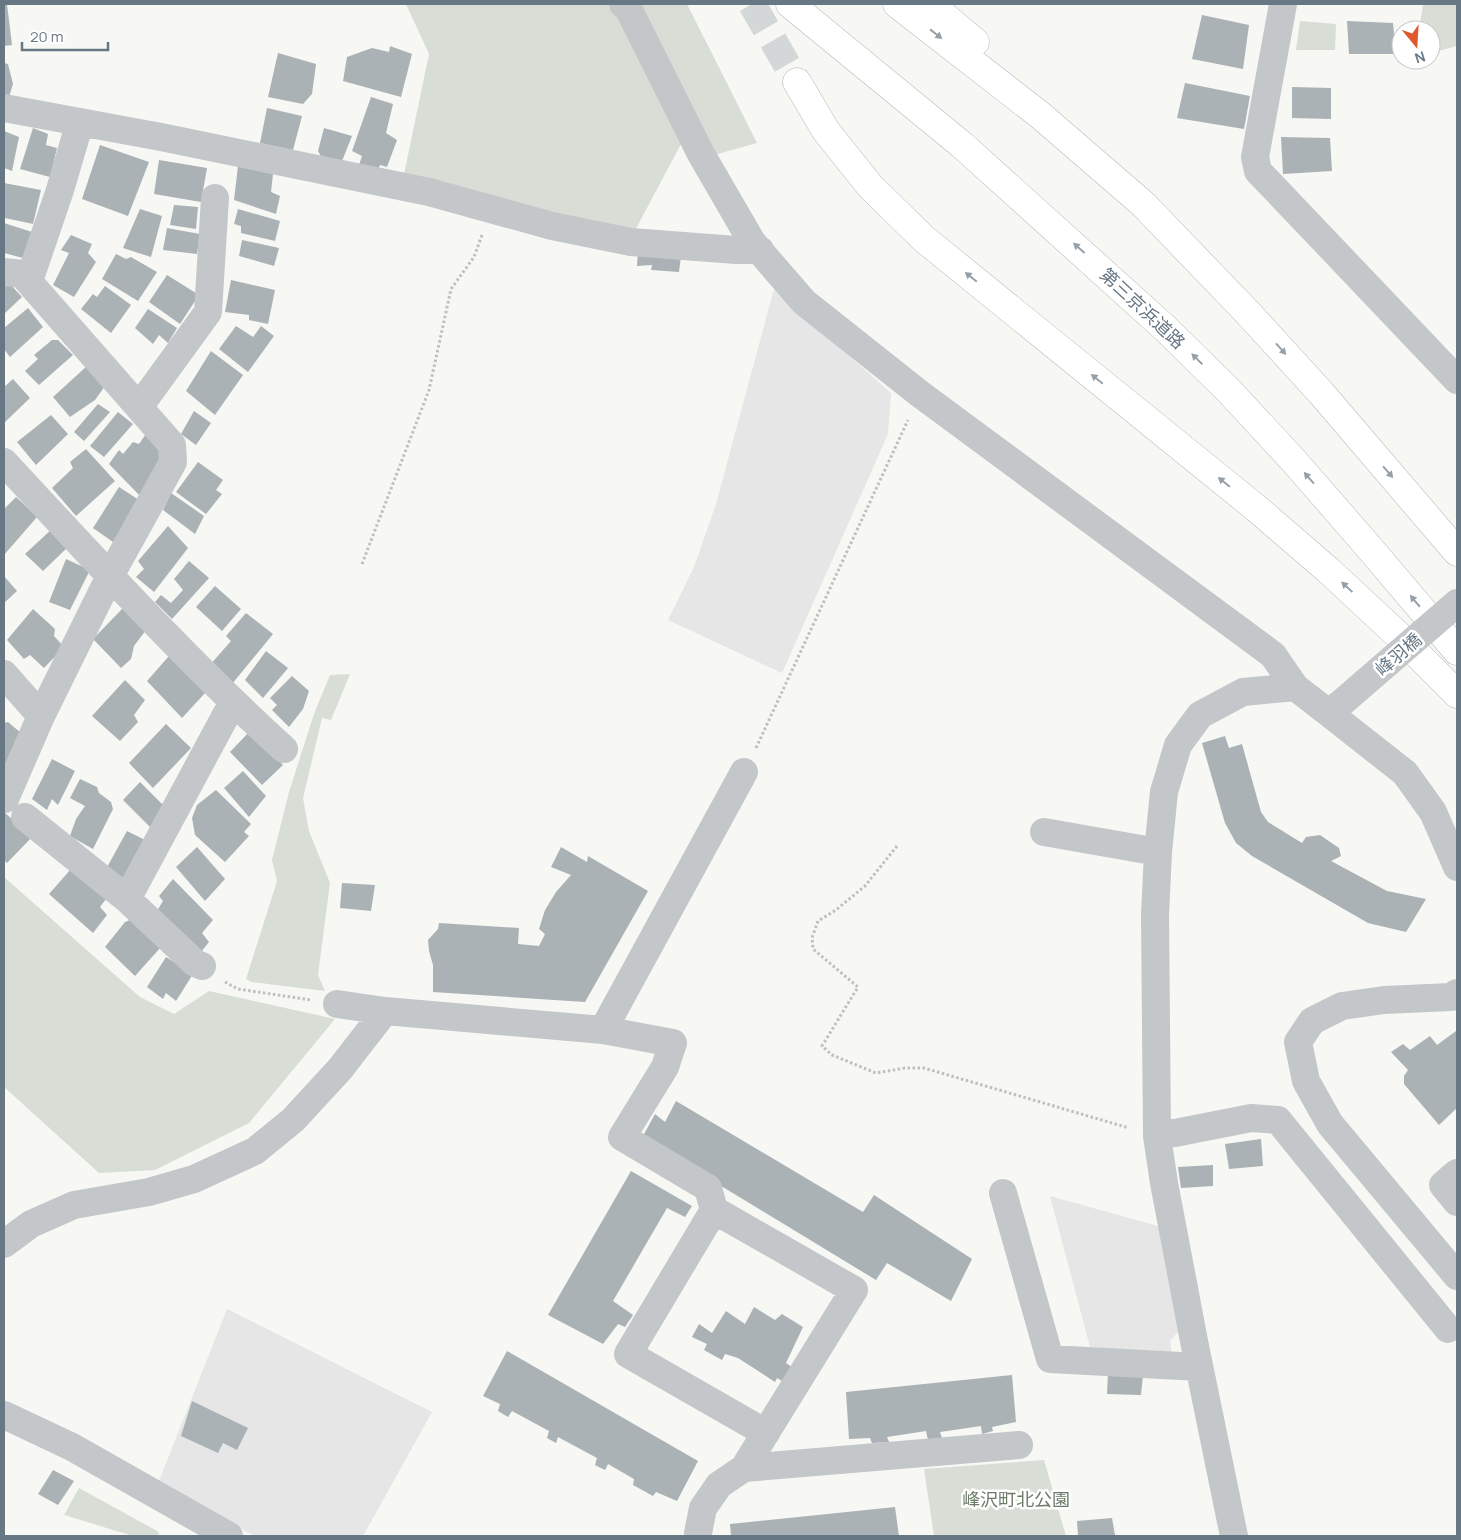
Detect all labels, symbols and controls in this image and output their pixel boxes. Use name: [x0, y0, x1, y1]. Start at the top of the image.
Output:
scale bar: [22, 20, 109, 52]
north arrow: [1391, 20, 1441, 70]
text: 20 m: [30, 26, 63, 47]
one-way arrow: [929, 28, 942, 39]
text: N: [1412, 47, 1428, 68]
one-way arrow: [1073, 242, 1085, 254]
street label: 第三京浜道路: [1095, 262, 1191, 354]
one-way arrow: [965, 272, 978, 283]
one-way arrow: [1275, 343, 1287, 355]
one-way arrow: [1191, 353, 1203, 365]
one-way arrow: [1091, 374, 1104, 385]
one-way arrow: [1382, 465, 1394, 477]
one-way arrow: [1303, 471, 1314, 484]
one-way arrow: [1217, 476, 1230, 487]
one-way arrow: [1341, 581, 1353, 593]
one-way arrow: [1409, 594, 1420, 607]
street label: 峰羽橋: [1370, 627, 1426, 681]
park label: 峰沢町北公園: [962, 1487, 1070, 1511]

